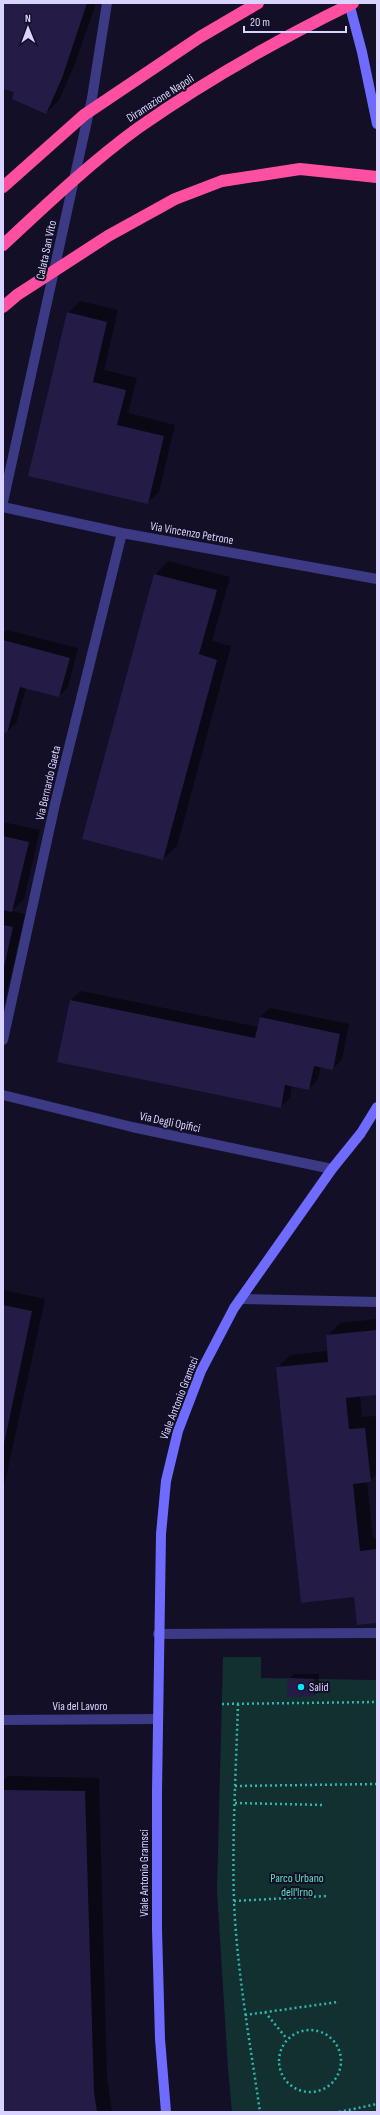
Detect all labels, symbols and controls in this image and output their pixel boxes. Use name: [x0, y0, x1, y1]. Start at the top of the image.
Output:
north arrow: [8, 8, 48, 48]
scale bar: [244, 8, 346, 34]
text: N: [25, 12, 31, 25]
text: 20 m: [250, 15, 270, 30]
street label: Diramazione Napoli: [124, 71, 197, 126]
street label: Calata San Vito: [33, 219, 60, 281]
street label: Via Vincenzo Petrone: [149, 519, 235, 548]
street label: Via Bernardo Gaeta: [33, 744, 64, 822]
street label: Via Degli Opifici: [138, 1109, 202, 1136]
street label: Viale Antonio Gramsci: [157, 1355, 202, 1442]
place label: Salid: [309, 1680, 328, 1695]
marker: Salid: [296, 1682, 306, 1692]
street label: Via del Lavoro: [53, 1699, 107, 1714]
street label: Viale Antonio Gramsci: [137, 1829, 152, 1917]
park label: Parco Urbano dell'Irno: [270, 1871, 324, 1900]

